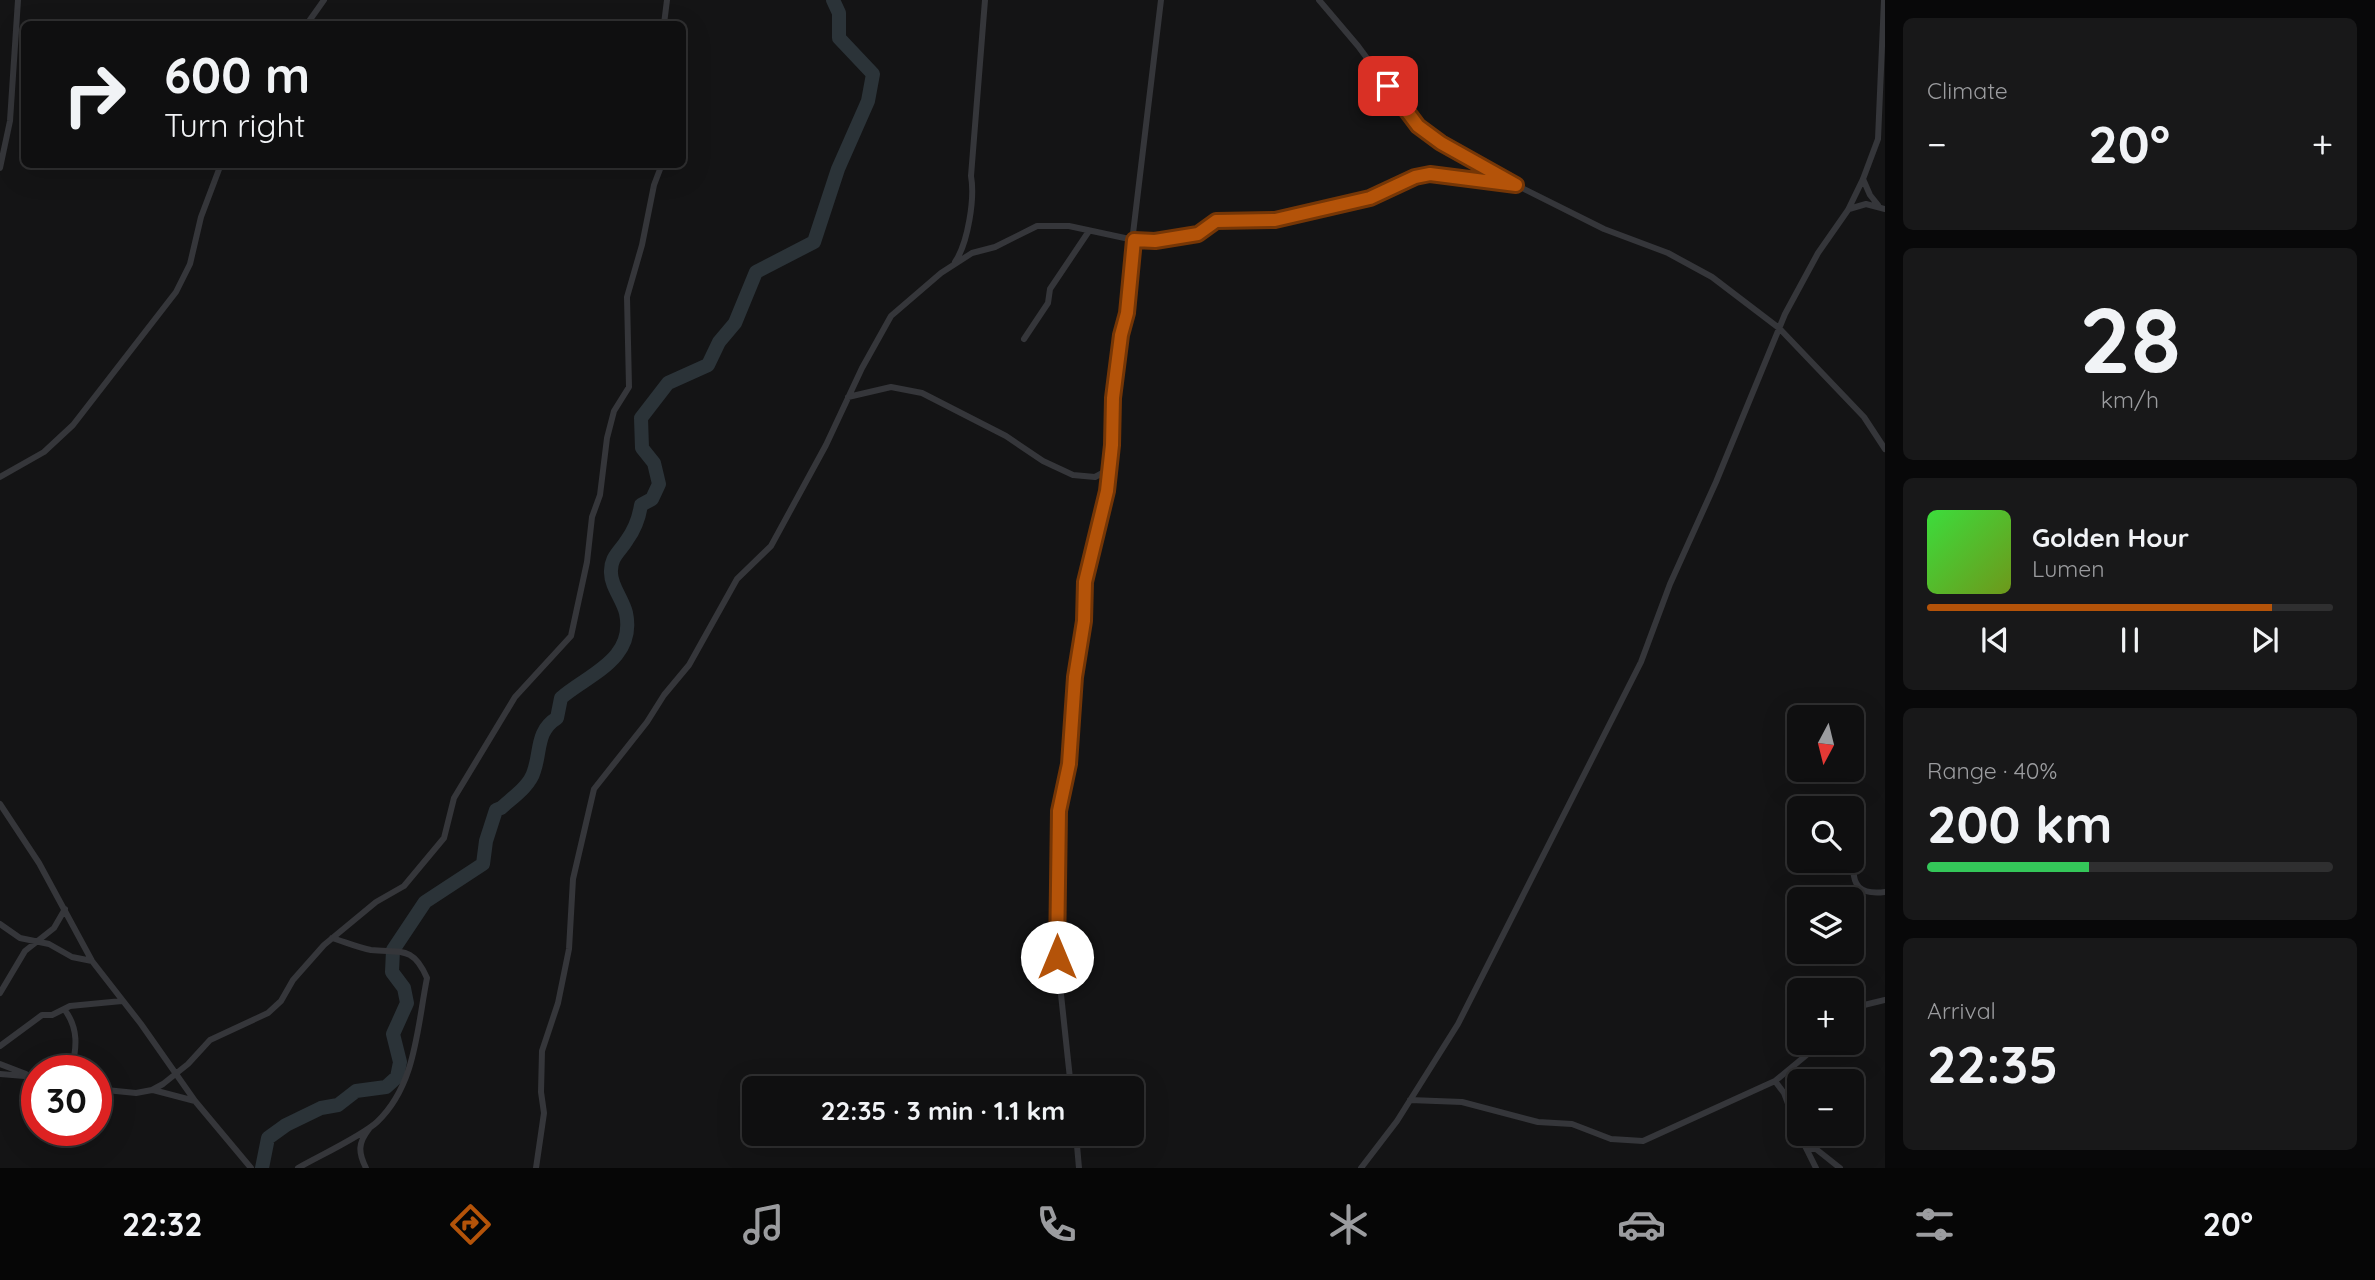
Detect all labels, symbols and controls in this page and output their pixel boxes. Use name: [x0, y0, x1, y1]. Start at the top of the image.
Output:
text: 600 m: [164, 44, 310, 105]
icon: right: [49, 49, 140, 140]
pin: [1358, 56, 1418, 116]
icon: arrive: [1369, 67, 1407, 105]
text: Climate: [1927, 76, 2008, 105]
text: Turn right: [164, 105, 305, 145]
text: 20°: [2088, 111, 2170, 176]
text: −: [1927, 120, 1947, 168]
text: +: [2312, 120, 2333, 168]
text: 28: [2079, 282, 2181, 396]
text: km/h: [2101, 385, 2159, 414]
text: Golden Hour: [2032, 521, 2189, 554]
text: Lumen: [2032, 554, 2105, 583]
icon: previous: [1976, 621, 2014, 659]
icon: pause: [2111, 621, 2149, 659]
icon: next: [2246, 621, 2284, 659]
north arrow: [1787, 705, 1864, 782]
map controls: [1787, 705, 1864, 1146]
text: Range · 40%: [1927, 756, 2057, 785]
text: 200 km: [1927, 791, 2113, 856]
button: search: [1787, 796, 1864, 873]
button: layers: [1787, 887, 1864, 964]
position arrow: [1020, 920, 1094, 994]
button: +: [1787, 978, 1864, 1055]
text: Arrival: [1927, 996, 1996, 1025]
text: 22:35: [1927, 1031, 2058, 1096]
speed limit sign: 30: [21, 1055, 112, 1146]
button: −: [1787, 1069, 1864, 1146]
text: 22:35 · 3 min · 1.1 km: [821, 1094, 1065, 1127]
icon: directions: [446, 1200, 495, 1249]
icon: music: [739, 1200, 788, 1249]
icon: phone: [1032, 1200, 1081, 1249]
icon: climate: [1324, 1200, 1373, 1249]
icon: car: [1617, 1200, 1666, 1249]
icon: filters: [1910, 1200, 1959, 1249]
text: 22:32: [122, 1204, 202, 1244]
text: 20°: [2203, 1204, 2253, 1244]

